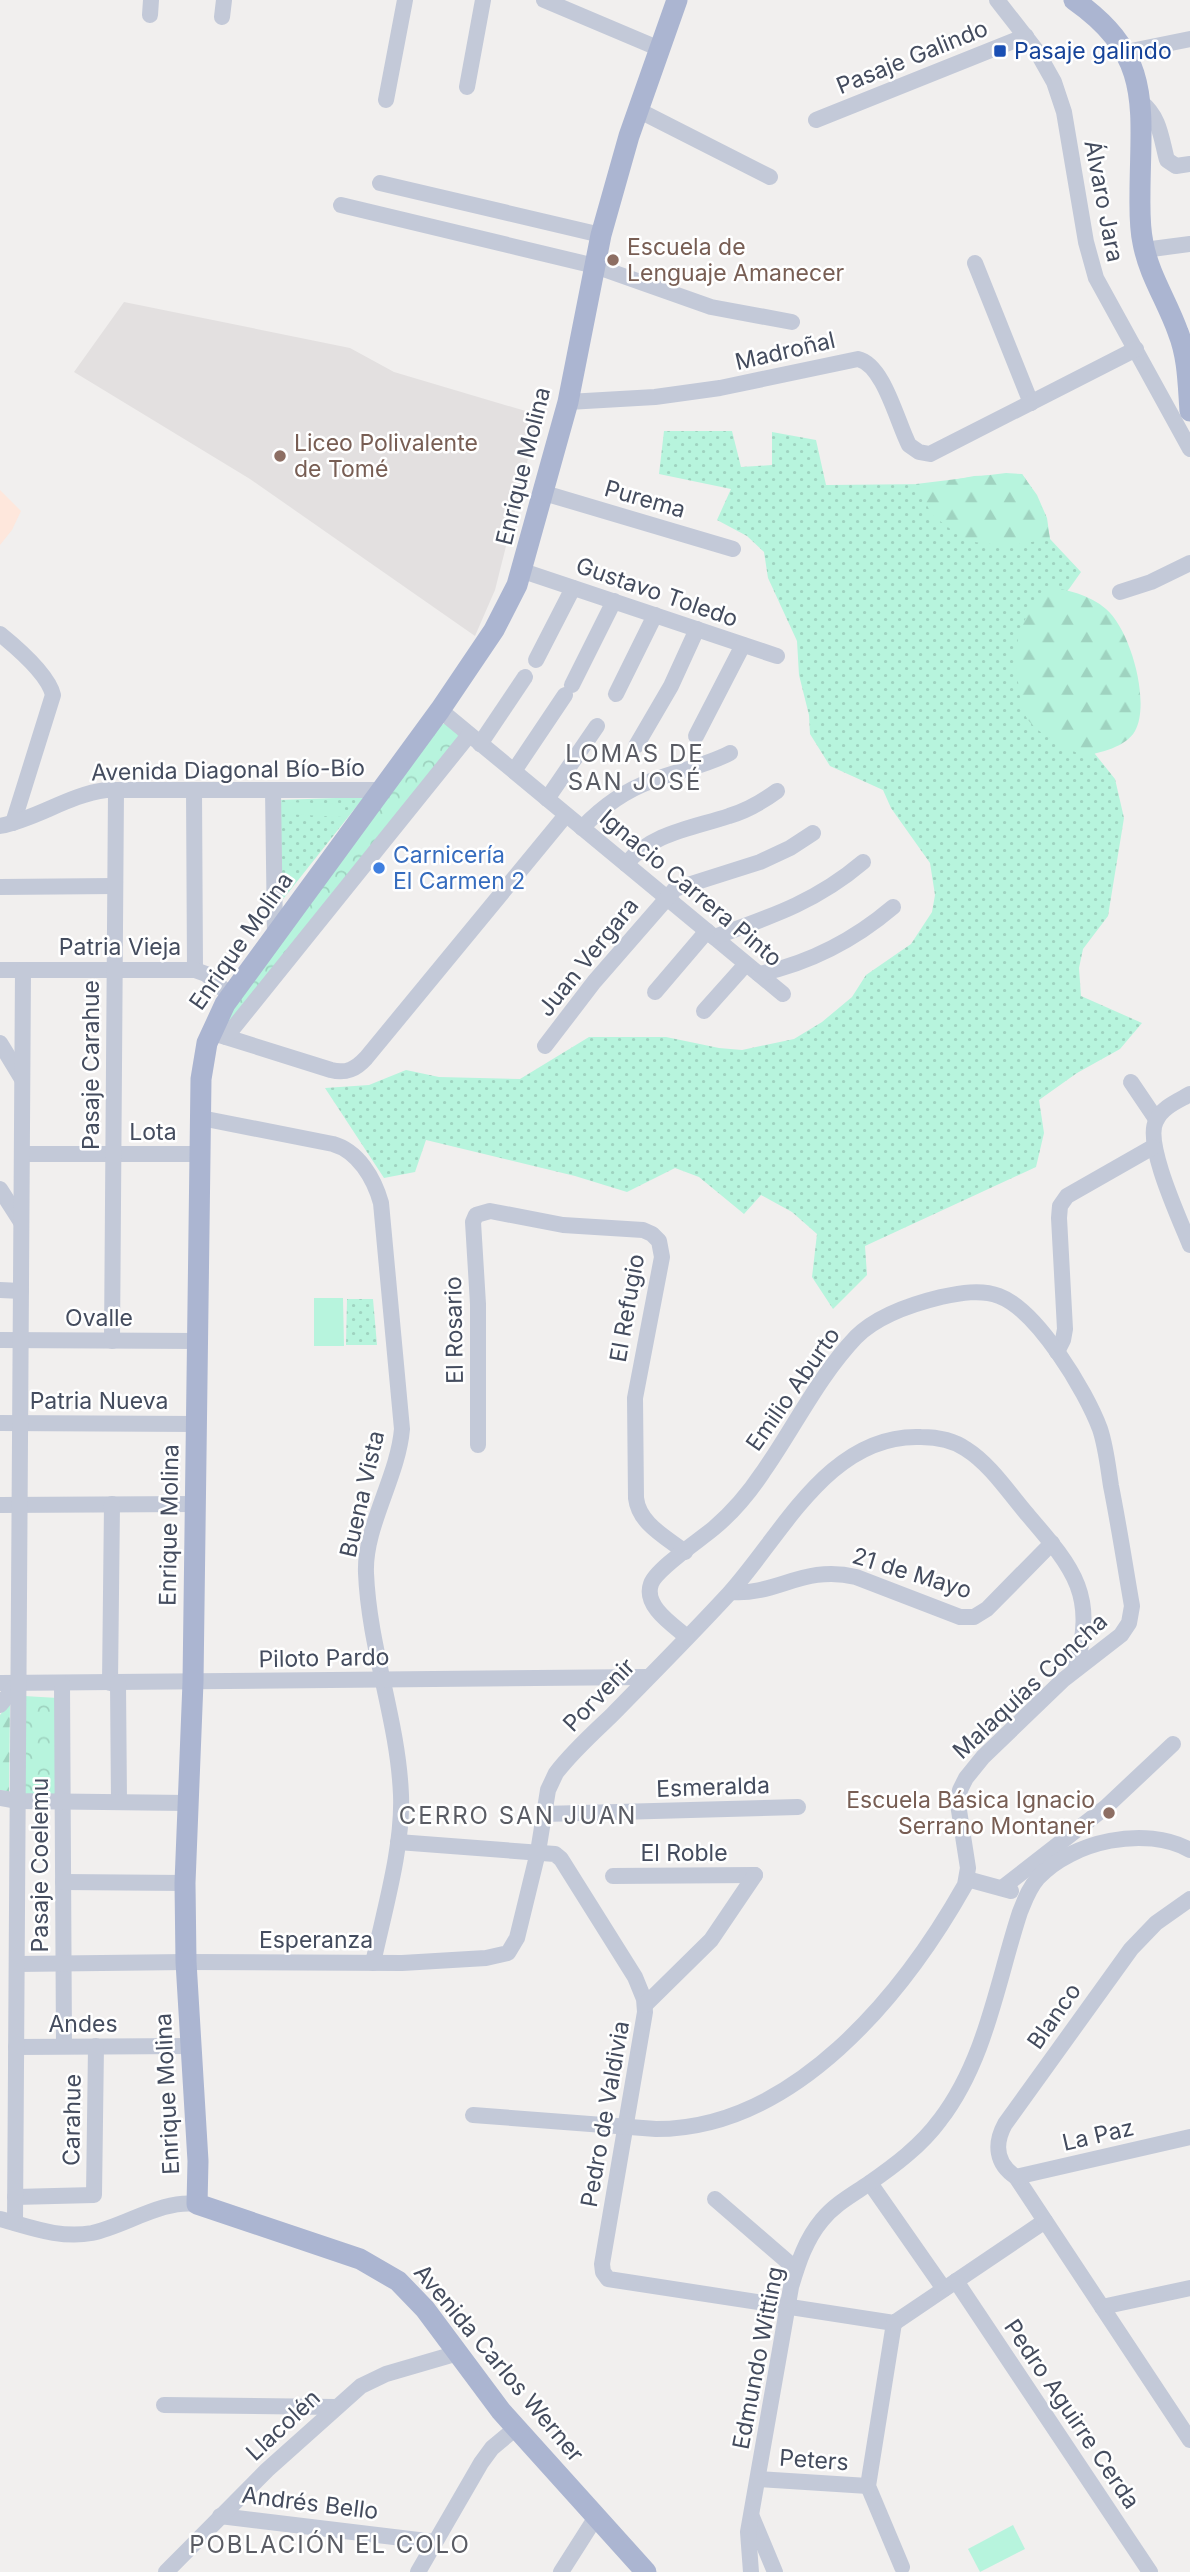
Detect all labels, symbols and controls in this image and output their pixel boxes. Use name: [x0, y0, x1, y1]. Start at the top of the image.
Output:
street label: Pasaje Galindo: [832, 14, 992, 100]
place label: Pasaje galindo: [1014, 37, 1172, 65]
marker: Pasaje galindo: [992, 43, 1008, 59]
street label: Álvaro Jara: [1078, 138, 1130, 264]
place label: Escuela de Lenguaje Amanecer: [627, 233, 845, 287]
marker: Escuela de Lenguaje Amanecer: [605, 252, 621, 268]
street label: Madroñal: [732, 326, 838, 376]
street label: Enrique Molina: [490, 384, 556, 548]
place label: Liceo Polivalente de Tomé: [294, 429, 478, 483]
marker: Liceo Polivalente de Tomé: [272, 448, 288, 464]
street label: Purema: [601, 474, 689, 524]
street label: Gustavo Toledo: [572, 551, 742, 633]
district label: LOMAS DE SAN JOSÉ: [565, 739, 705, 796]
street label: Avenida Diagonal Bío-Bío: [91, 754, 365, 786]
street label: Ignacio Carrera Pinto: [594, 804, 788, 972]
place label: Carnicería El Carmen 2: [393, 841, 525, 895]
marker: Carnicería El Carmen 2: [371, 860, 387, 876]
street label: Enrique Molina: [183, 867, 299, 1015]
street label: Juan Vergara: [532, 892, 644, 1022]
street label: Patria Vieja: [59, 933, 181, 961]
street label: Pasaje Carahue: [77, 980, 105, 1150]
street label: Lota: [129, 1118, 177, 1146]
street label: El Refugio: [604, 1252, 650, 1364]
street label: El Rosario: [439, 1276, 469, 1384]
street label: Ovalle: [65, 1304, 133, 1332]
street label: Emilio Aburto: [740, 1322, 846, 1456]
street label: Patria Nueva: [30, 1387, 168, 1415]
street label: Buena Vista: [334, 1428, 390, 1560]
street label: Enrique Molina: [154, 1444, 184, 1606]
street label: 21 de Mayo: [849, 1542, 975, 1604]
street label: Malaquías Concha: [947, 1607, 1113, 1765]
street label: Piloto Pardo: [258, 1643, 390, 1673]
street label: Porvenir: [557, 1652, 641, 1737]
street label: Esmeralda: [656, 1771, 770, 1803]
street label: Pasaje Coelemu: [26, 1778, 54, 1952]
place label: Escuela Básica Ignacio Serrano Montaner: [846, 1786, 1095, 1840]
district label: CERRO SAN JUAN: [399, 1801, 637, 1830]
marker: Escuela Básica Ignacio Serrano Montaner: [1101, 1805, 1117, 1821]
street label: El Roble: [640, 1839, 728, 1867]
street label: Esperanza: [259, 1926, 373, 1954]
street label: Blanco: [1021, 1978, 1087, 2054]
street label: Andes: [48, 2010, 118, 2038]
street label: Enrique Molina: [149, 2012, 185, 2176]
street label: Pedro de Valdivia: [575, 2019, 635, 2209]
street label: Carahue: [57, 2074, 87, 2166]
street label: La Paz: [1059, 2113, 1137, 2157]
street label: Avenida Carlos Werner: [408, 2259, 590, 2468]
street label: Edmundo Witting: [727, 2264, 789, 2452]
street label: Pedro Aguirre Cerda: [998, 2314, 1146, 2514]
street label: Llacolén: [240, 2384, 326, 2466]
street label: Peters: [778, 2444, 850, 2476]
street label: Andrés Bello: [240, 2481, 380, 2525]
district label: POBLACIÓN EL COLO: [189, 2530, 471, 2559]

